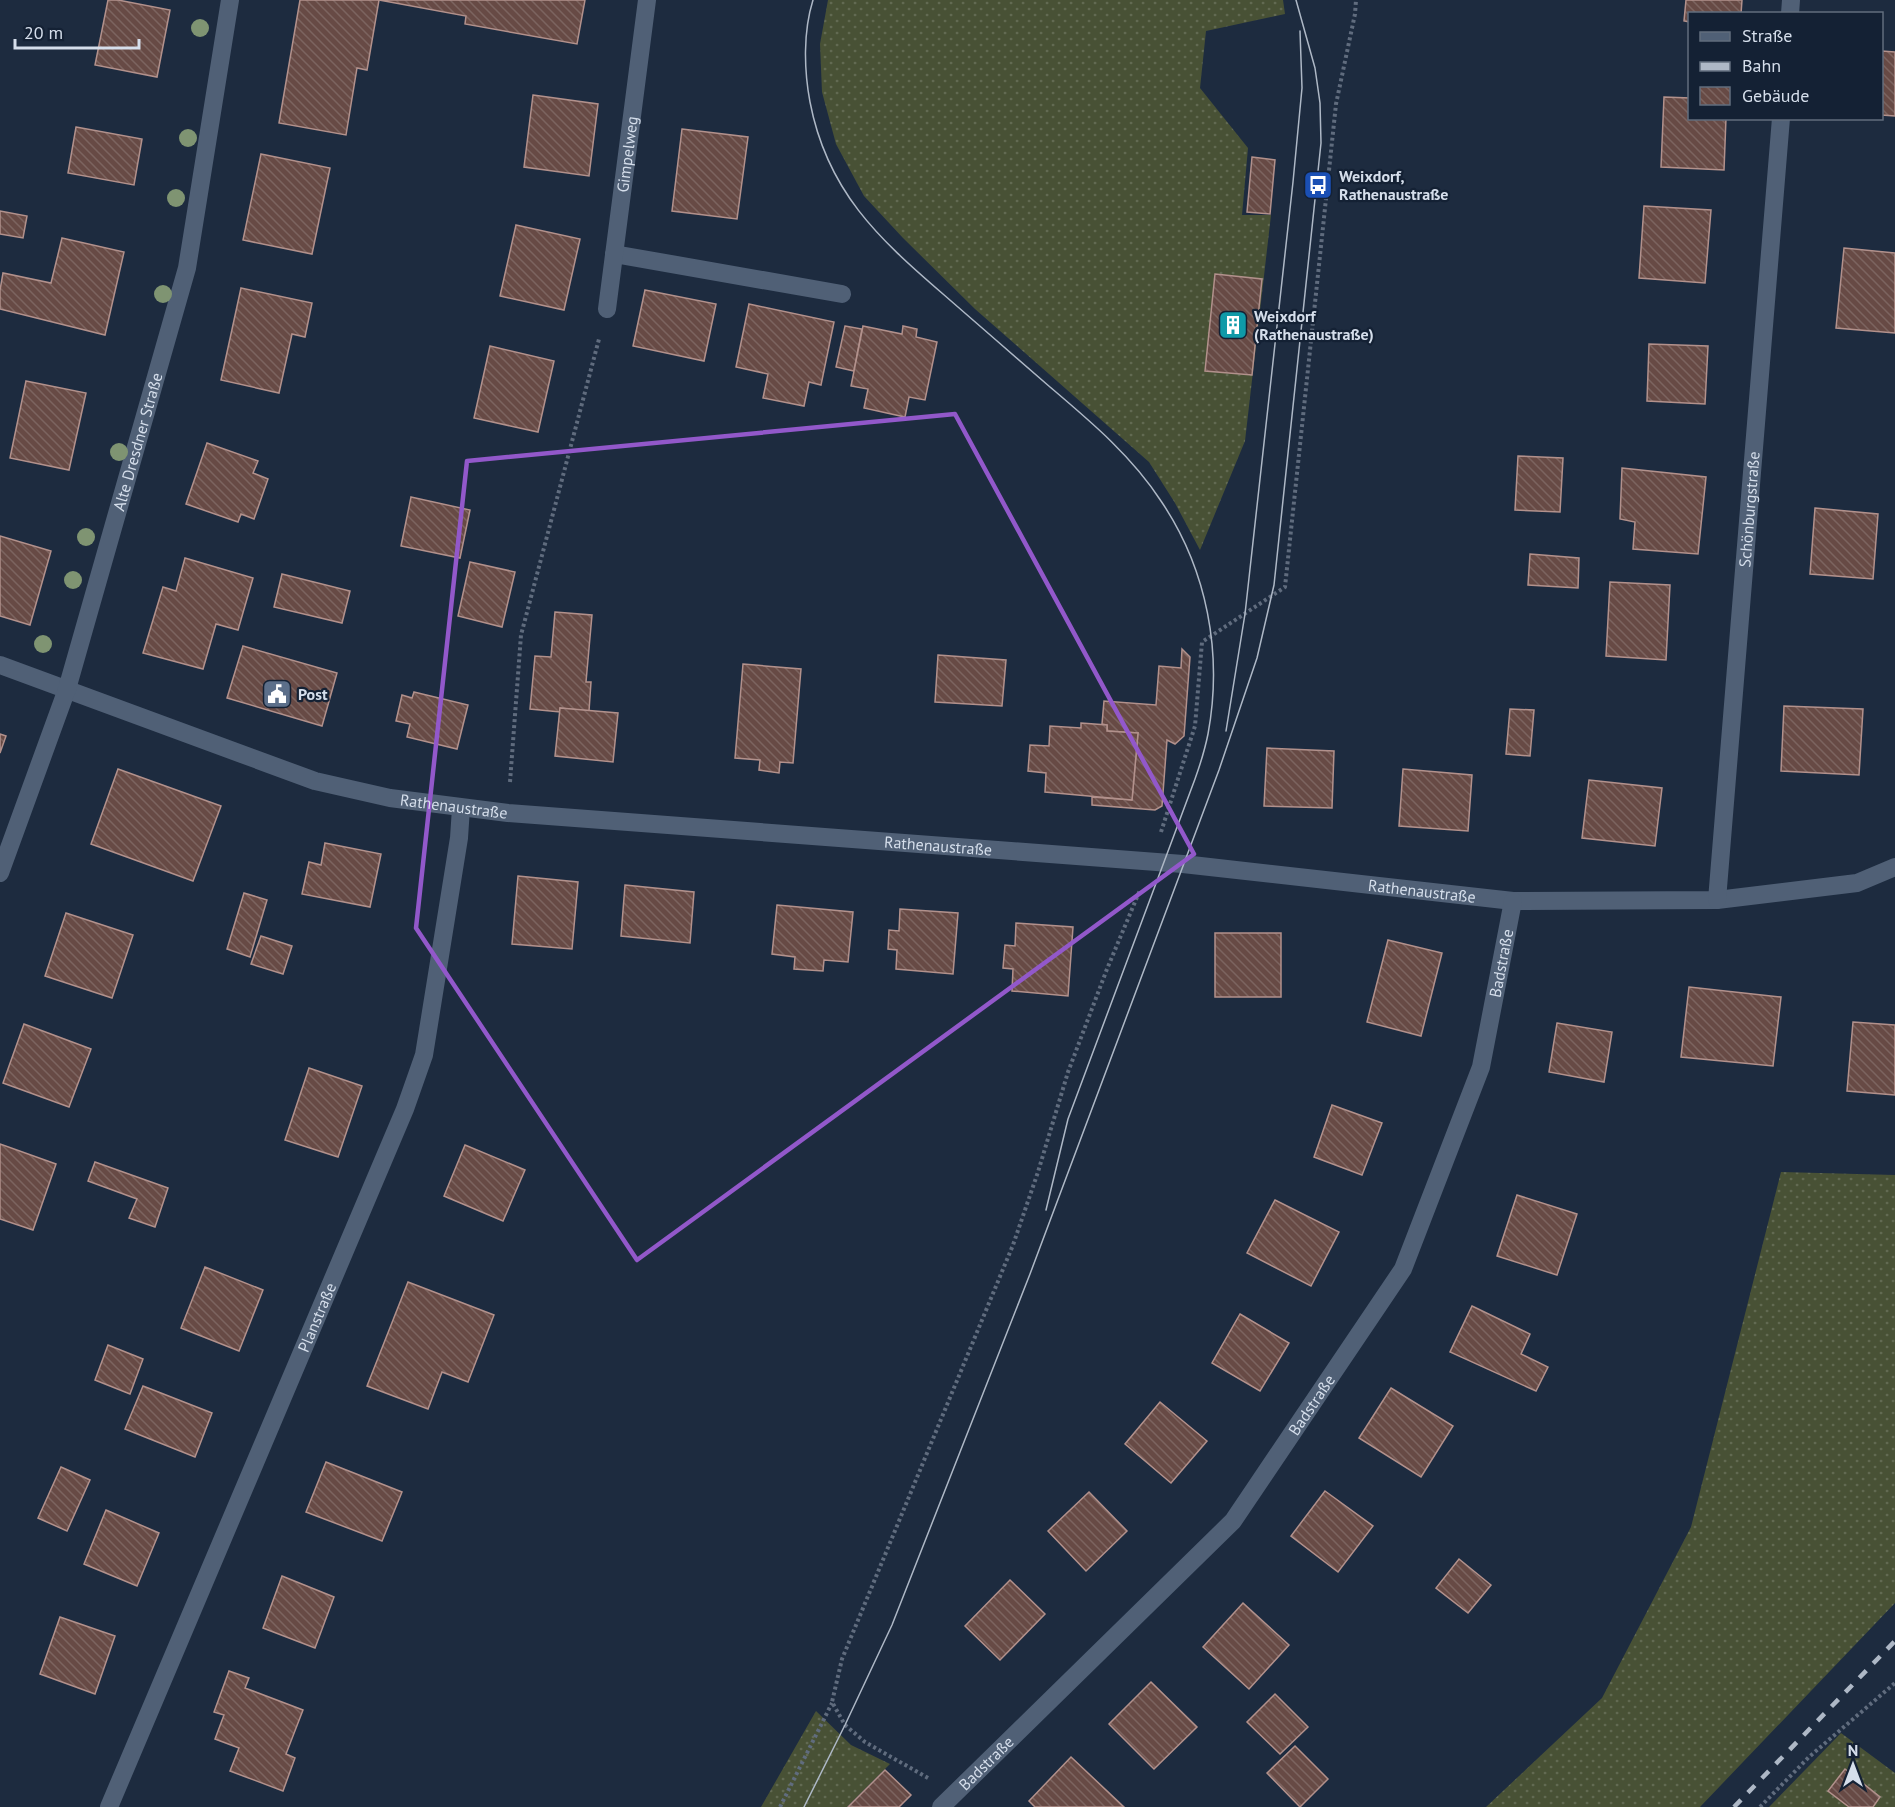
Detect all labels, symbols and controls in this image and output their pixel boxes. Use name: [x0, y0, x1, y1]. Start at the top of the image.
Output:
scale bar: [15, 12, 140, 50]
legend: [1688, 12, 1883, 120]
text: 20 m: [24, 21, 63, 44]
text: Straße: [1742, 24, 1793, 47]
text: Bahn: [1742, 54, 1781, 77]
text: Gebäude: [1742, 84, 1809, 107]
street label: Gimpelweg: [612, 115, 642, 194]
place label: Weixdorf, Rathenaustraße: [1339, 166, 1448, 204]
bus stop icon: Weixdorf, Rathenaustraße: [1302, 169, 1334, 201]
place label: Weixdorf (Rathenaustraße): [1254, 306, 1374, 344]
building icon: Weixdorf (Rathenaustraße): [1217, 309, 1249, 341]
street label: Alte Dresdner Straße: [108, 370, 167, 513]
street label: Schönburgstraße: [1734, 451, 1764, 568]
public building icon: Post: [261, 678, 293, 710]
place label: Post: [298, 684, 328, 704]
street label: Rathenaustraße: [399, 789, 509, 823]
street label: Rathenaustraße: [884, 831, 993, 860]
street label: Rathenaustraße: [1367, 875, 1477, 907]
street label: Badstraße: [1485, 927, 1517, 999]
street label: Planstraße: [293, 1279, 340, 1355]
street label: Badstraße: [1284, 1370, 1339, 1439]
street label: Badstraße: [954, 1732, 1018, 1794]
north arrow: [1823, 1735, 1883, 1795]
text: N: [1848, 1740, 1858, 1760]

